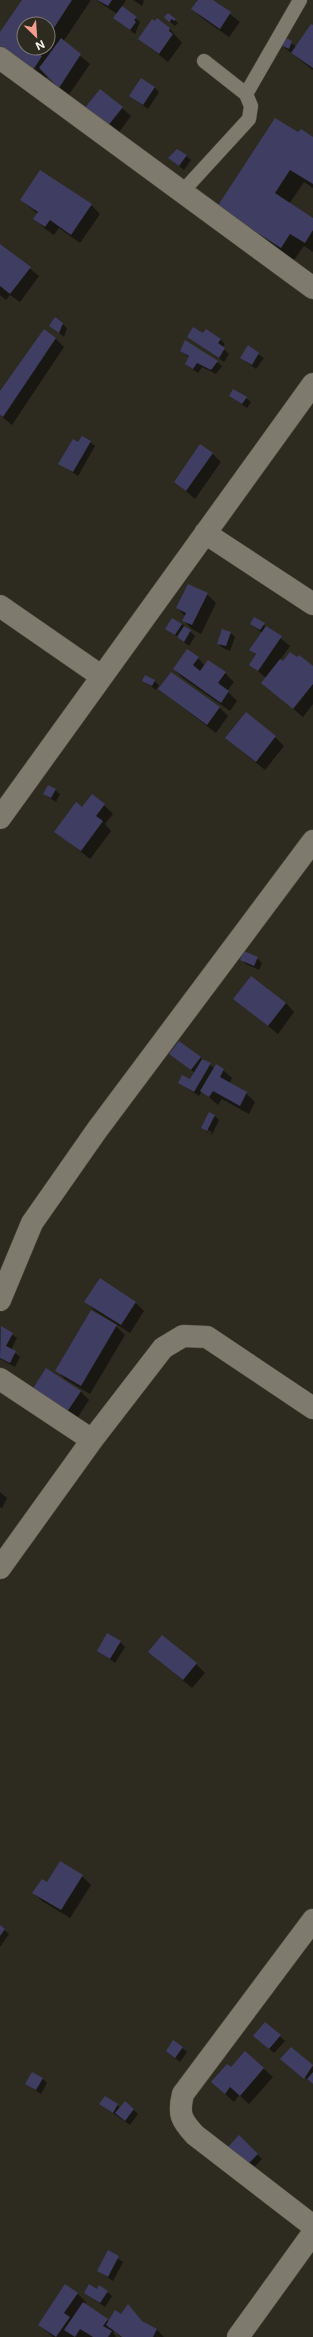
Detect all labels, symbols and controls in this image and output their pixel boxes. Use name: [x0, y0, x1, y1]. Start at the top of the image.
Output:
north arrow: [16, 16, 56, 56]
text: N: [33, 37, 47, 53]

